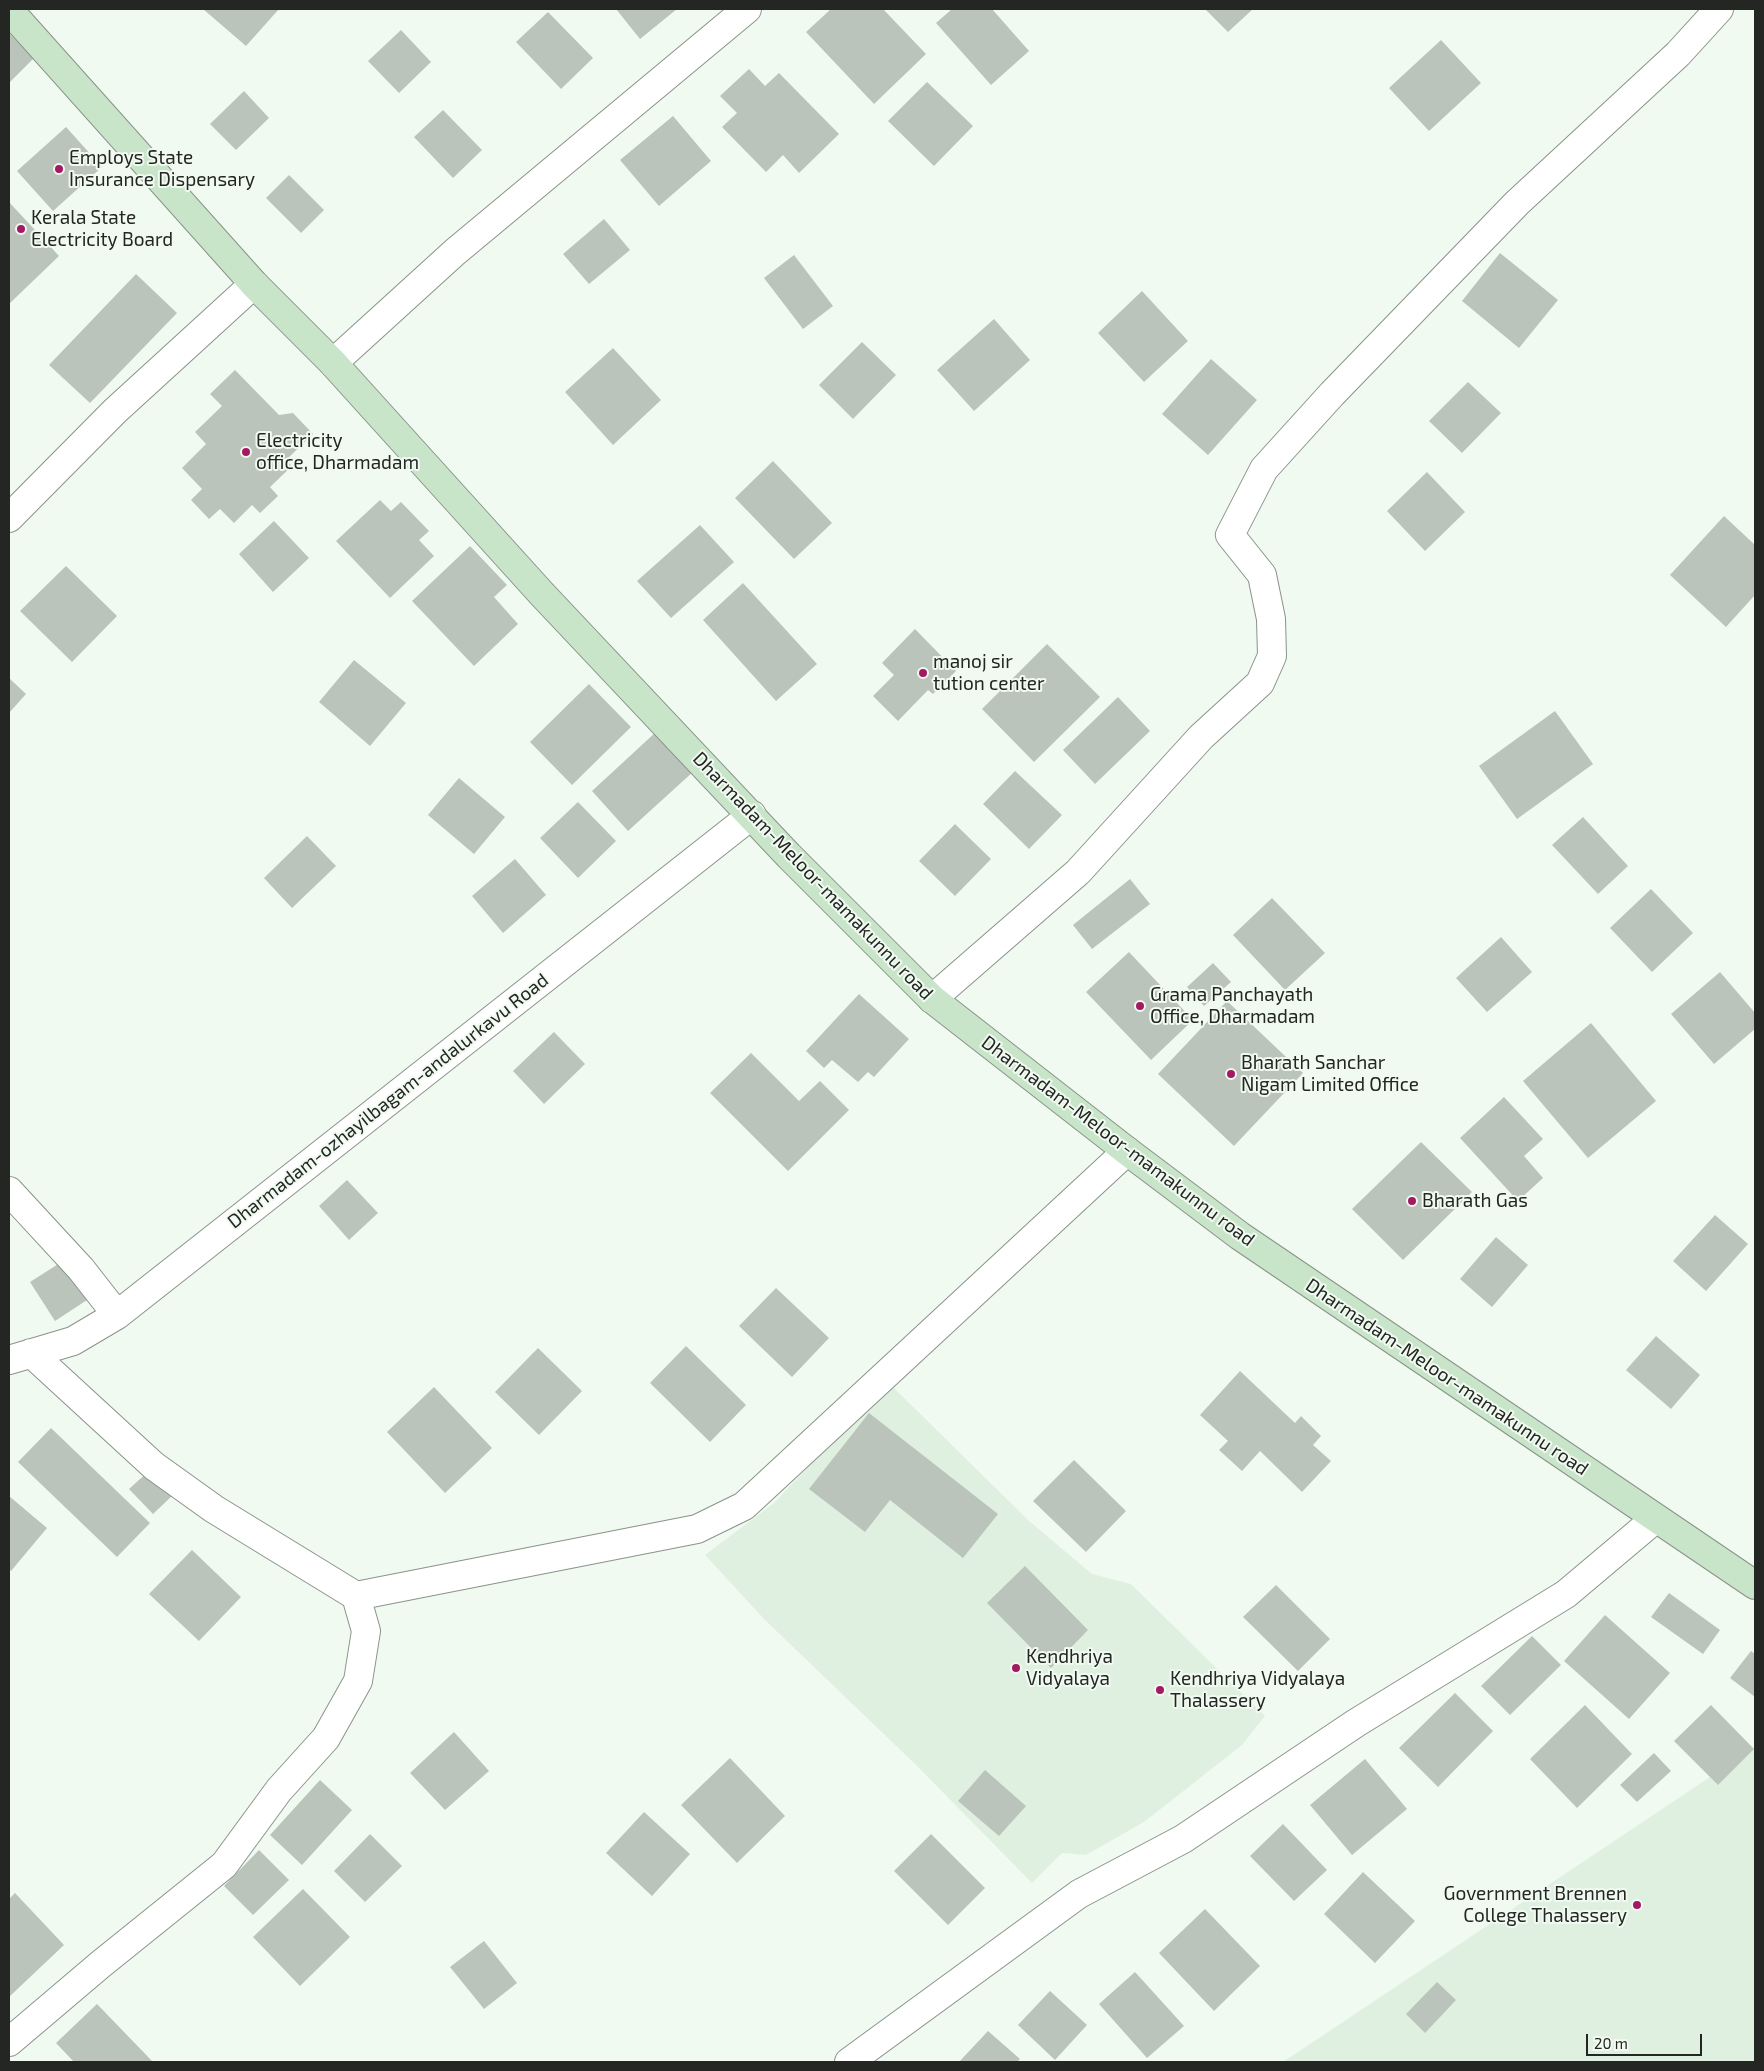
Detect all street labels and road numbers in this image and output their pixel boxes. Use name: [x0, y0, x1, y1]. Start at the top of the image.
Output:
street label: Dharmadam-Meloor-mamakunnu road: [688, 747, 938, 1005]
street label: Dharmadam-ozhayilbagam-andalurkavu Road: [223, 969, 553, 1233]
street label: Dharmadam-Meloor-mamakunnu road: [977, 1031, 1259, 1251]
street label: Dharmadam-Meloor-mamakunnu road: [1301, 1274, 1593, 1480]

